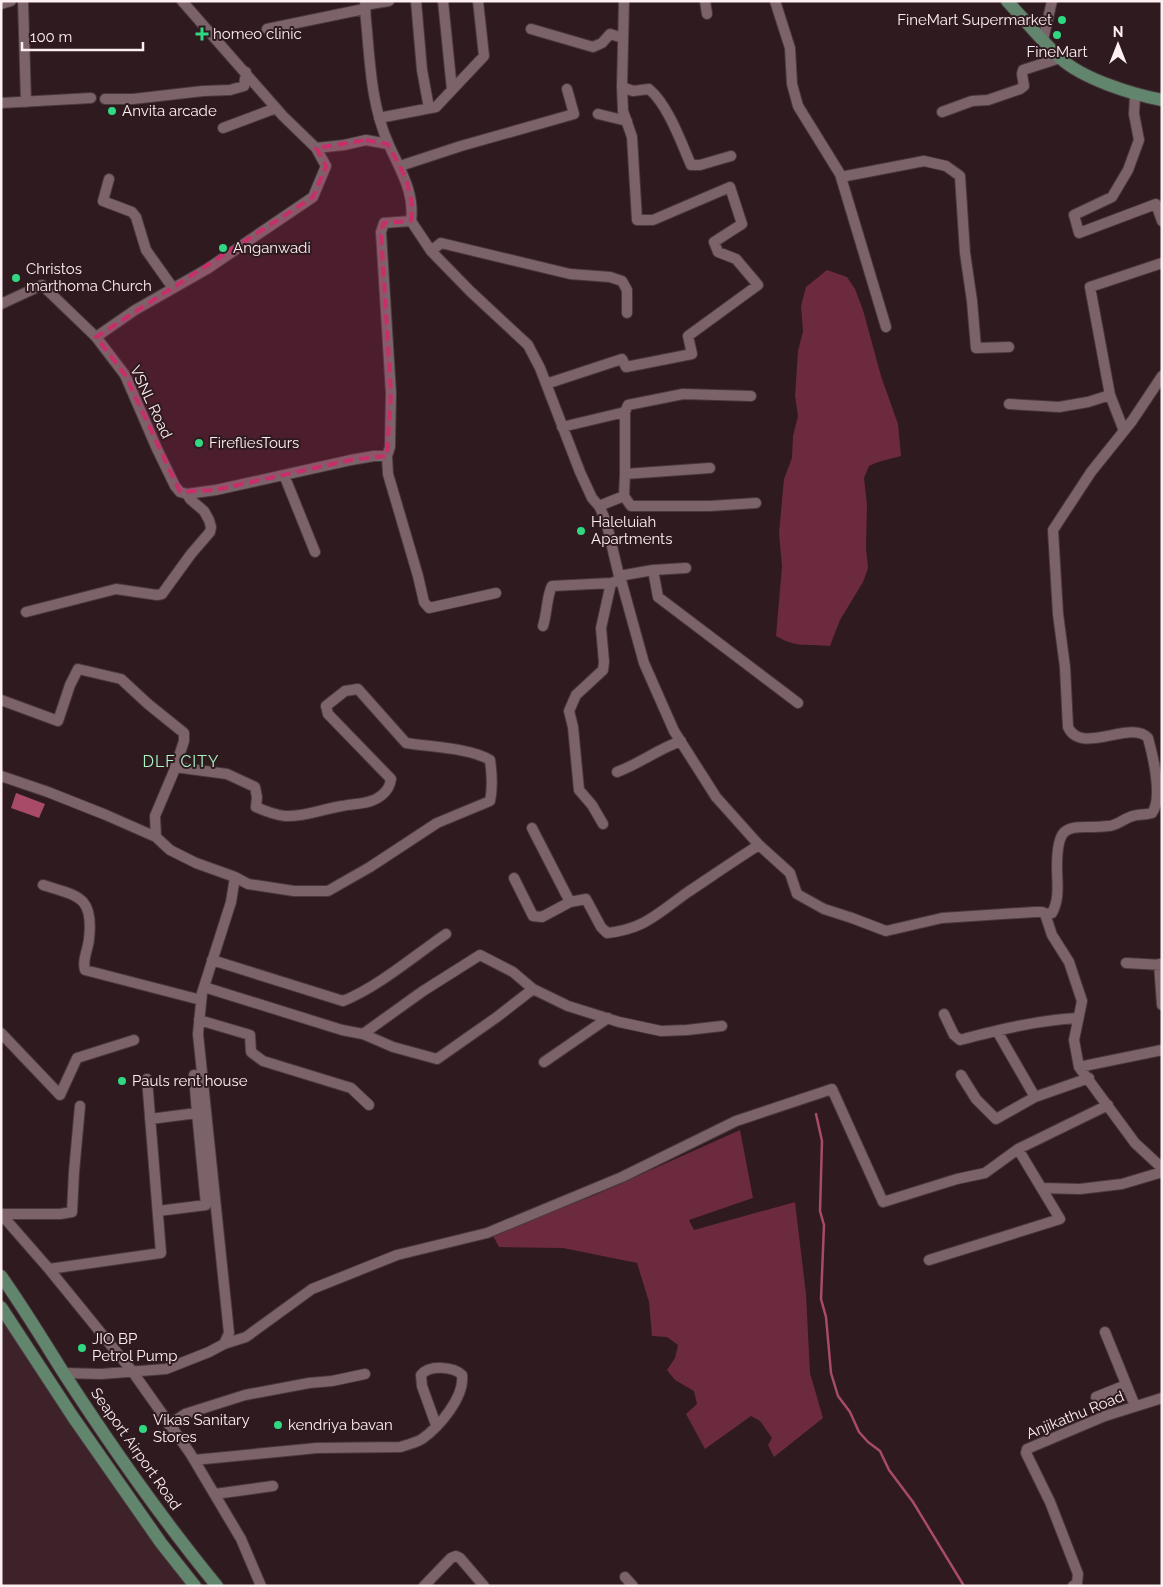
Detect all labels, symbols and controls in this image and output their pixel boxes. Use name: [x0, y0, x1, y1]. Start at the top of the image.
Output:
place label: FineMart Supermarket: [897, 11, 1052, 29]
marker: FineMart Supermarket: [1056, 14, 1068, 26]
scale bar: [22, 20, 144, 52]
north arrow: [1093, 20, 1143, 70]
text: N: [1113, 24, 1123, 40]
place label: homeo clinic: [213, 25, 302, 43]
marker: homeo clinic: [195, 27, 209, 41]
text: 100 m: [30, 28, 72, 46]
marker: FineMart: [1051, 29, 1063, 41]
place label: FineMart: [1026, 43, 1088, 61]
place label: Anvita arcade: [122, 102, 217, 120]
marker: Anvita arcade: [106, 105, 118, 117]
place label: Anganwadi: [233, 239, 311, 257]
marker: Anganwadi: [217, 242, 229, 254]
place label: Christos marthoma Church: [26, 260, 152, 295]
marker: Christos marthoma Church: [10, 272, 22, 284]
street label: VSNL Road: [126, 363, 176, 441]
place label: FirefliesTours: [209, 434, 299, 452]
marker: FirefliesTours: [193, 437, 205, 449]
place label: Haleluiah Apartments: [591, 513, 672, 548]
marker: Haleluiah Apartments: [575, 525, 587, 537]
district label: DLF CITY: [142, 752, 220, 771]
place label: Pauls rent house: [132, 1072, 248, 1090]
marker: Pauls rent house: [116, 1075, 128, 1087]
place label: JIO BP Petrol Pump: [92, 1330, 178, 1365]
marker: JIO BP Petrol Pump: [76, 1342, 88, 1354]
street label: Seaport Airport Road: [87, 1385, 185, 1513]
street label: Anjikathu Road: [1023, 1387, 1127, 1443]
place label: Vikas Sanitary Stores: [153, 1411, 250, 1446]
place label: kendriya bavan: [288, 1416, 393, 1434]
marker: kendriya bavan: [272, 1419, 284, 1431]
marker: Vikas Sanitary Stores: [137, 1423, 149, 1435]

